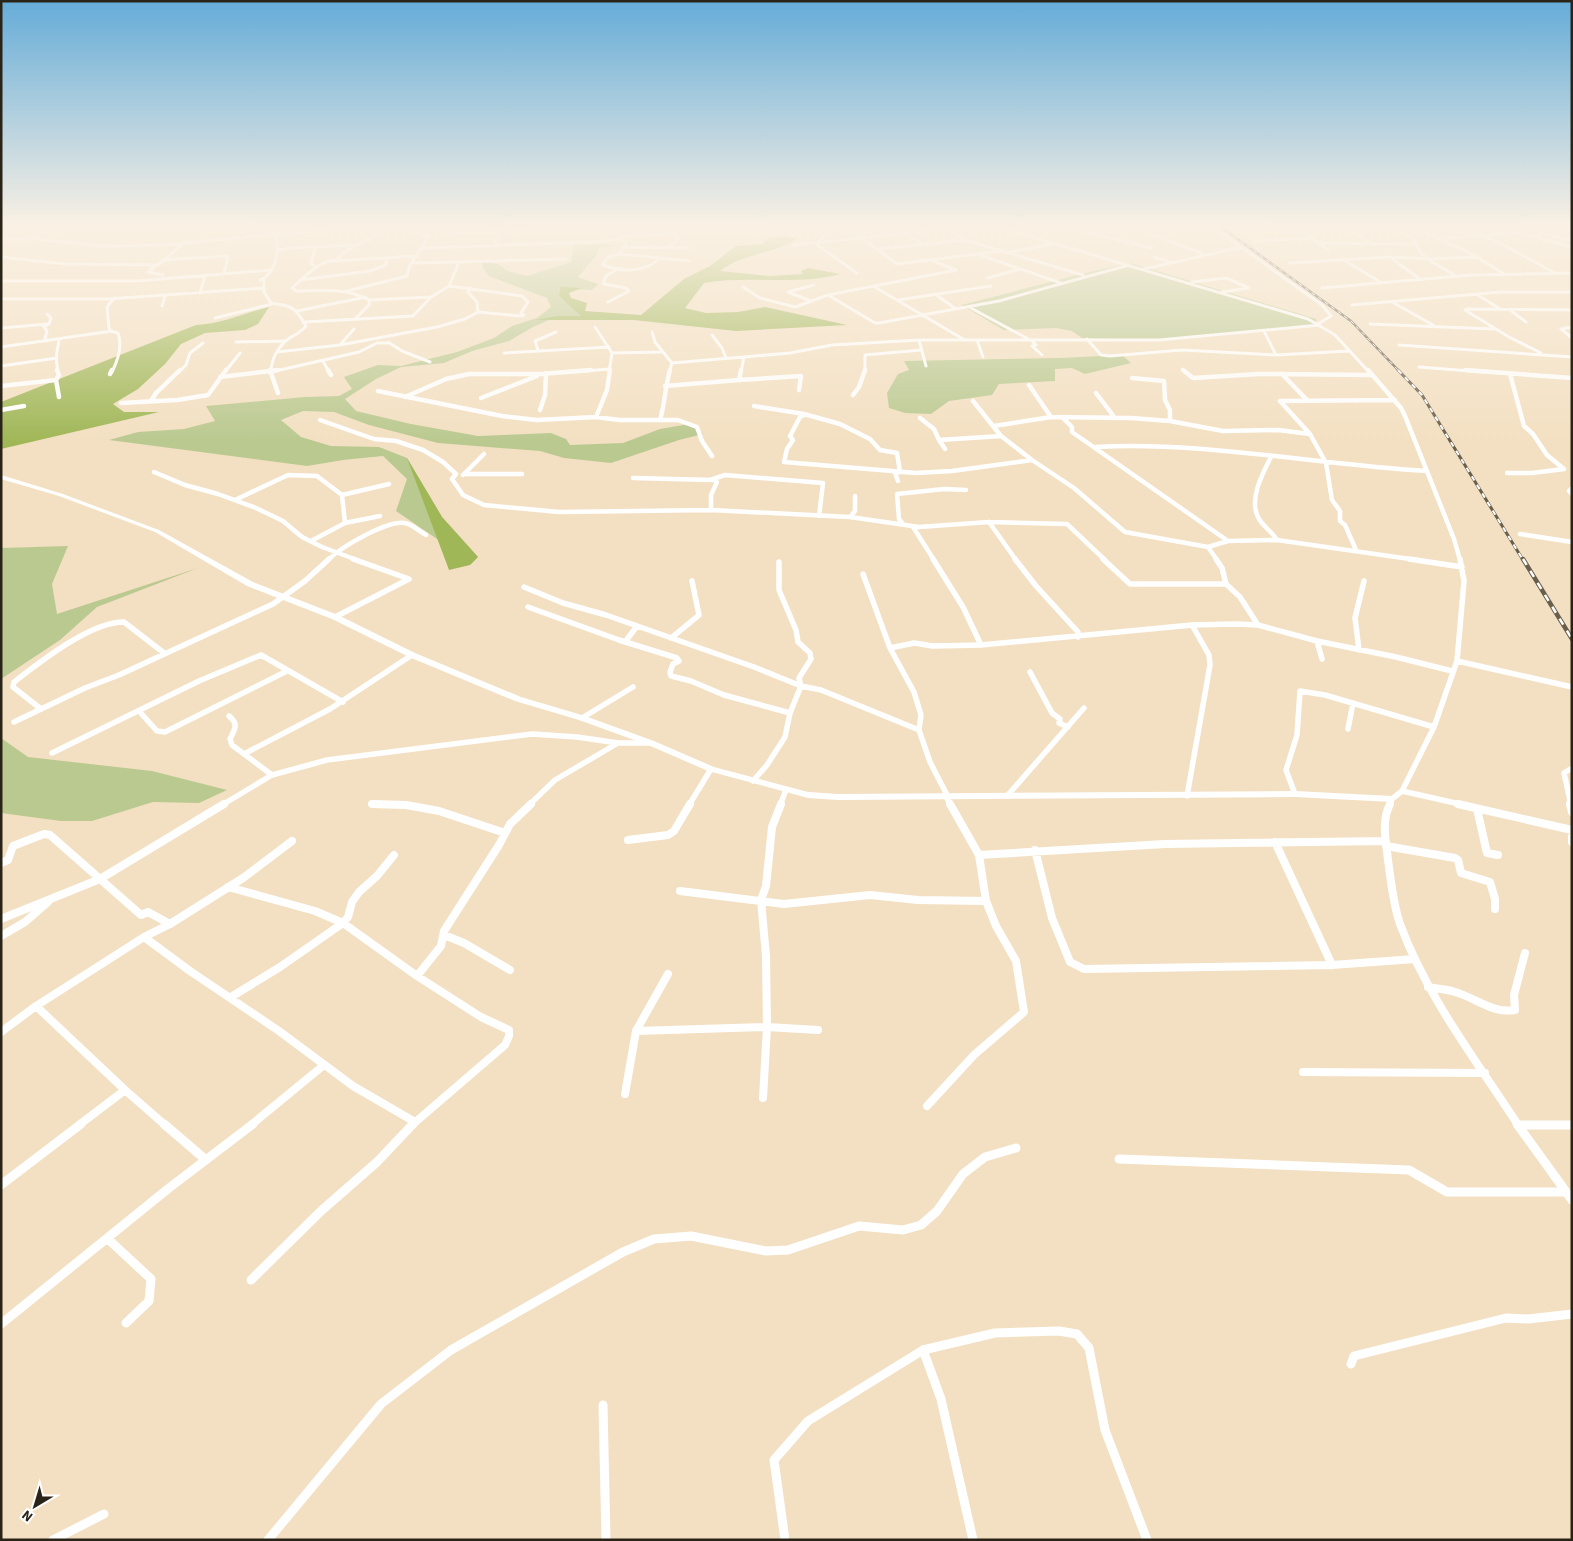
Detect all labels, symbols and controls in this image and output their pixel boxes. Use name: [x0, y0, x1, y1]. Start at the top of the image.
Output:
north arrow: [10, 1481, 60, 1531]
text: N: [18, 1505, 37, 1526]

